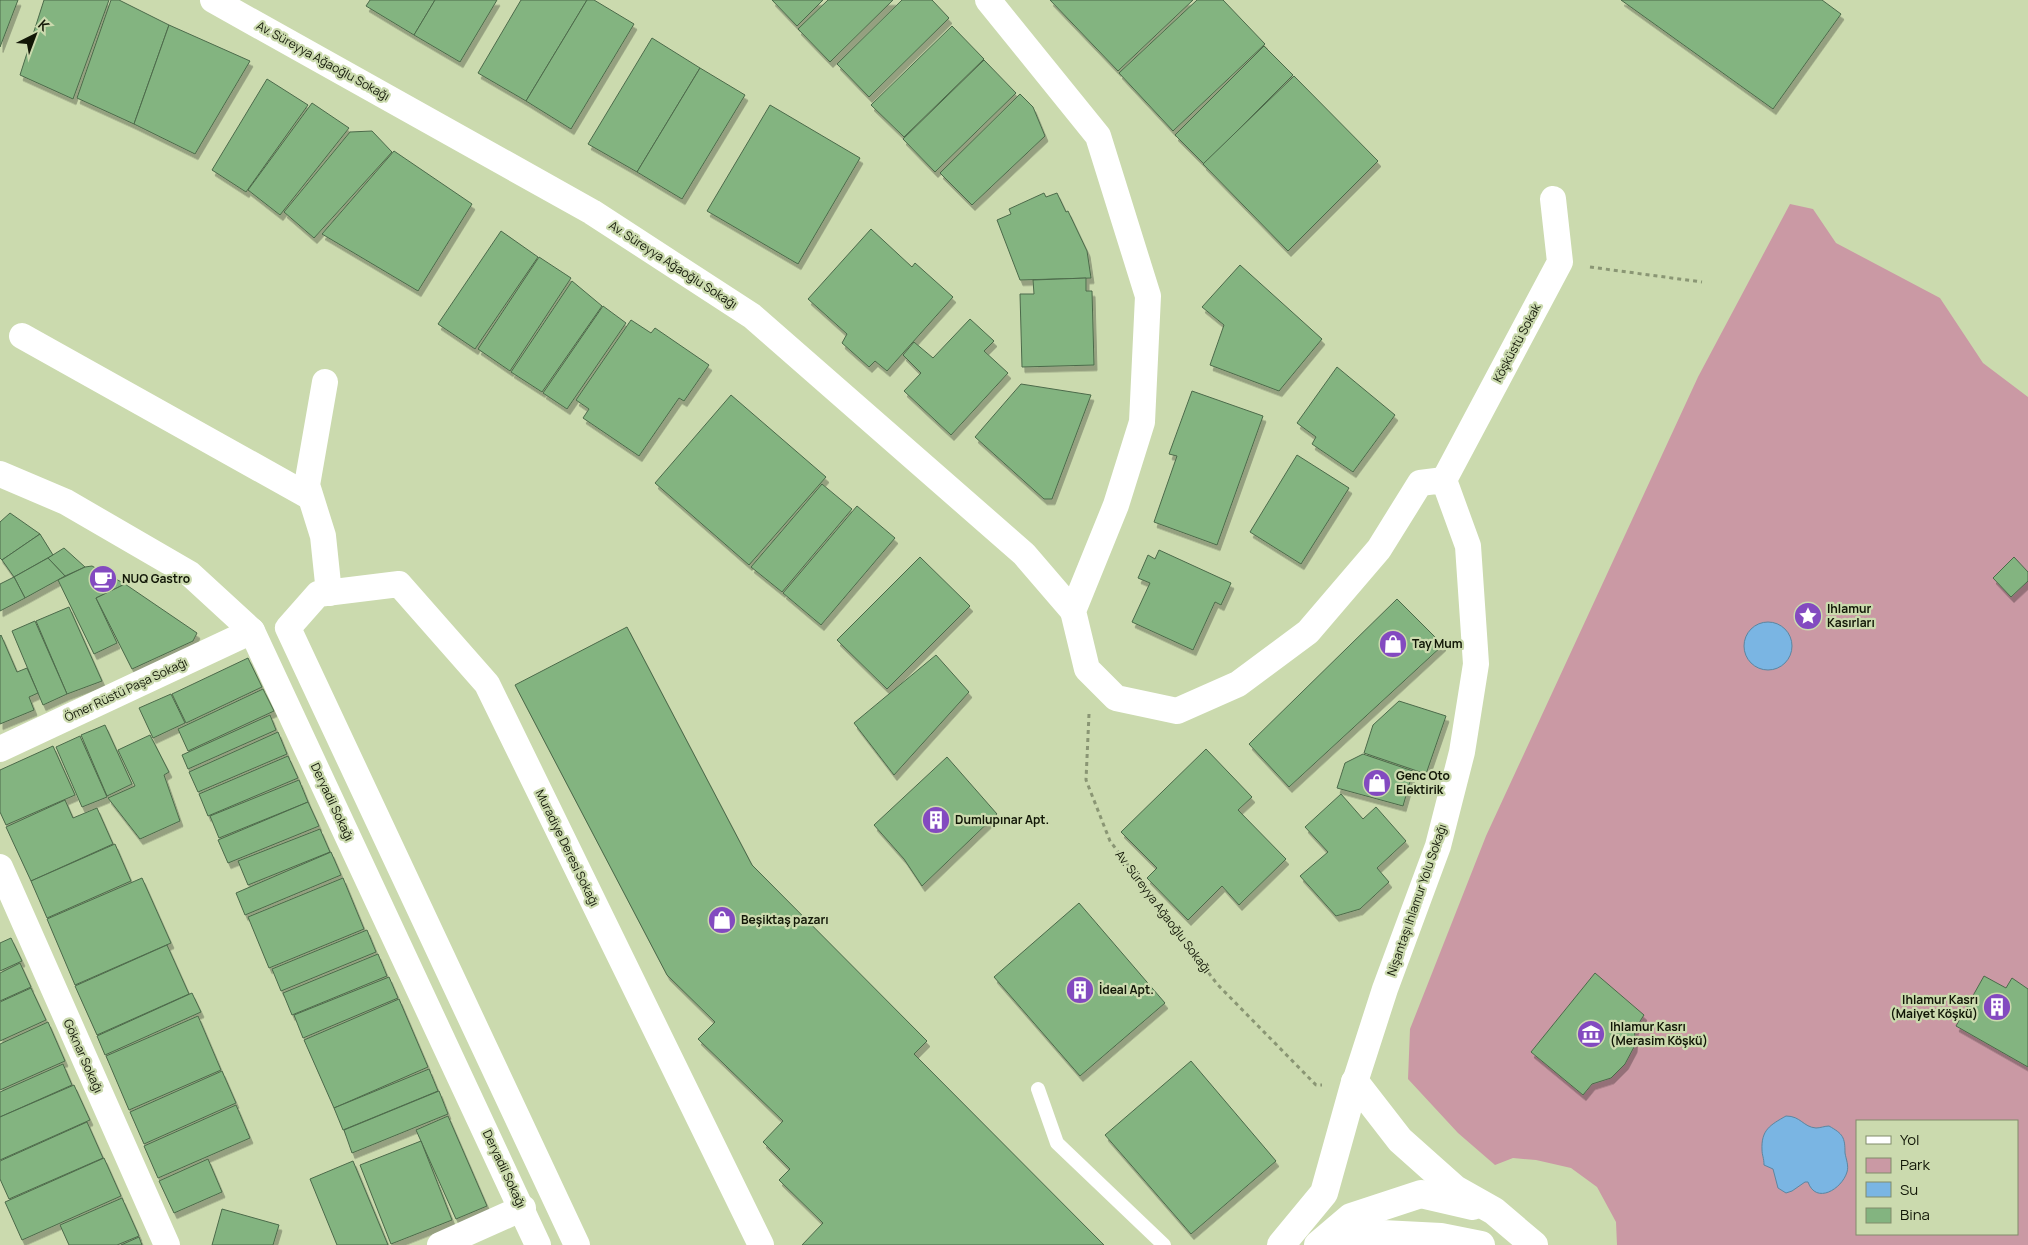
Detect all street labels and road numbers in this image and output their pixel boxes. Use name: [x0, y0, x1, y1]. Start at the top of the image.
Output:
street label: Av. Süreyya Ağaoğlu Sokağı: [254, 17, 393, 104]
street label: Av. Süreyya Ağaoğlu Sokağı: [606, 217, 741, 312]
street label: Köşküstü Sokak: [1489, 300, 1545, 385]
street label: Ömer Rüstü Paşa Sokağı: [62, 654, 190, 726]
street label: Deryadil Sokağı: [307, 760, 358, 844]
street label: Muradiye Deresi Sokağı: [532, 786, 603, 909]
street label: Nişantaşı Ihlamur Yolu Sokağı: [1382, 822, 1451, 978]
street label: Av. Süreyya Ağaoğlu Sokağı: [1112, 847, 1215, 977]
street label: Göknar Sokağı: [60, 1016, 107, 1095]
street label: Deryadil Sokağı: [479, 1127, 530, 1211]

